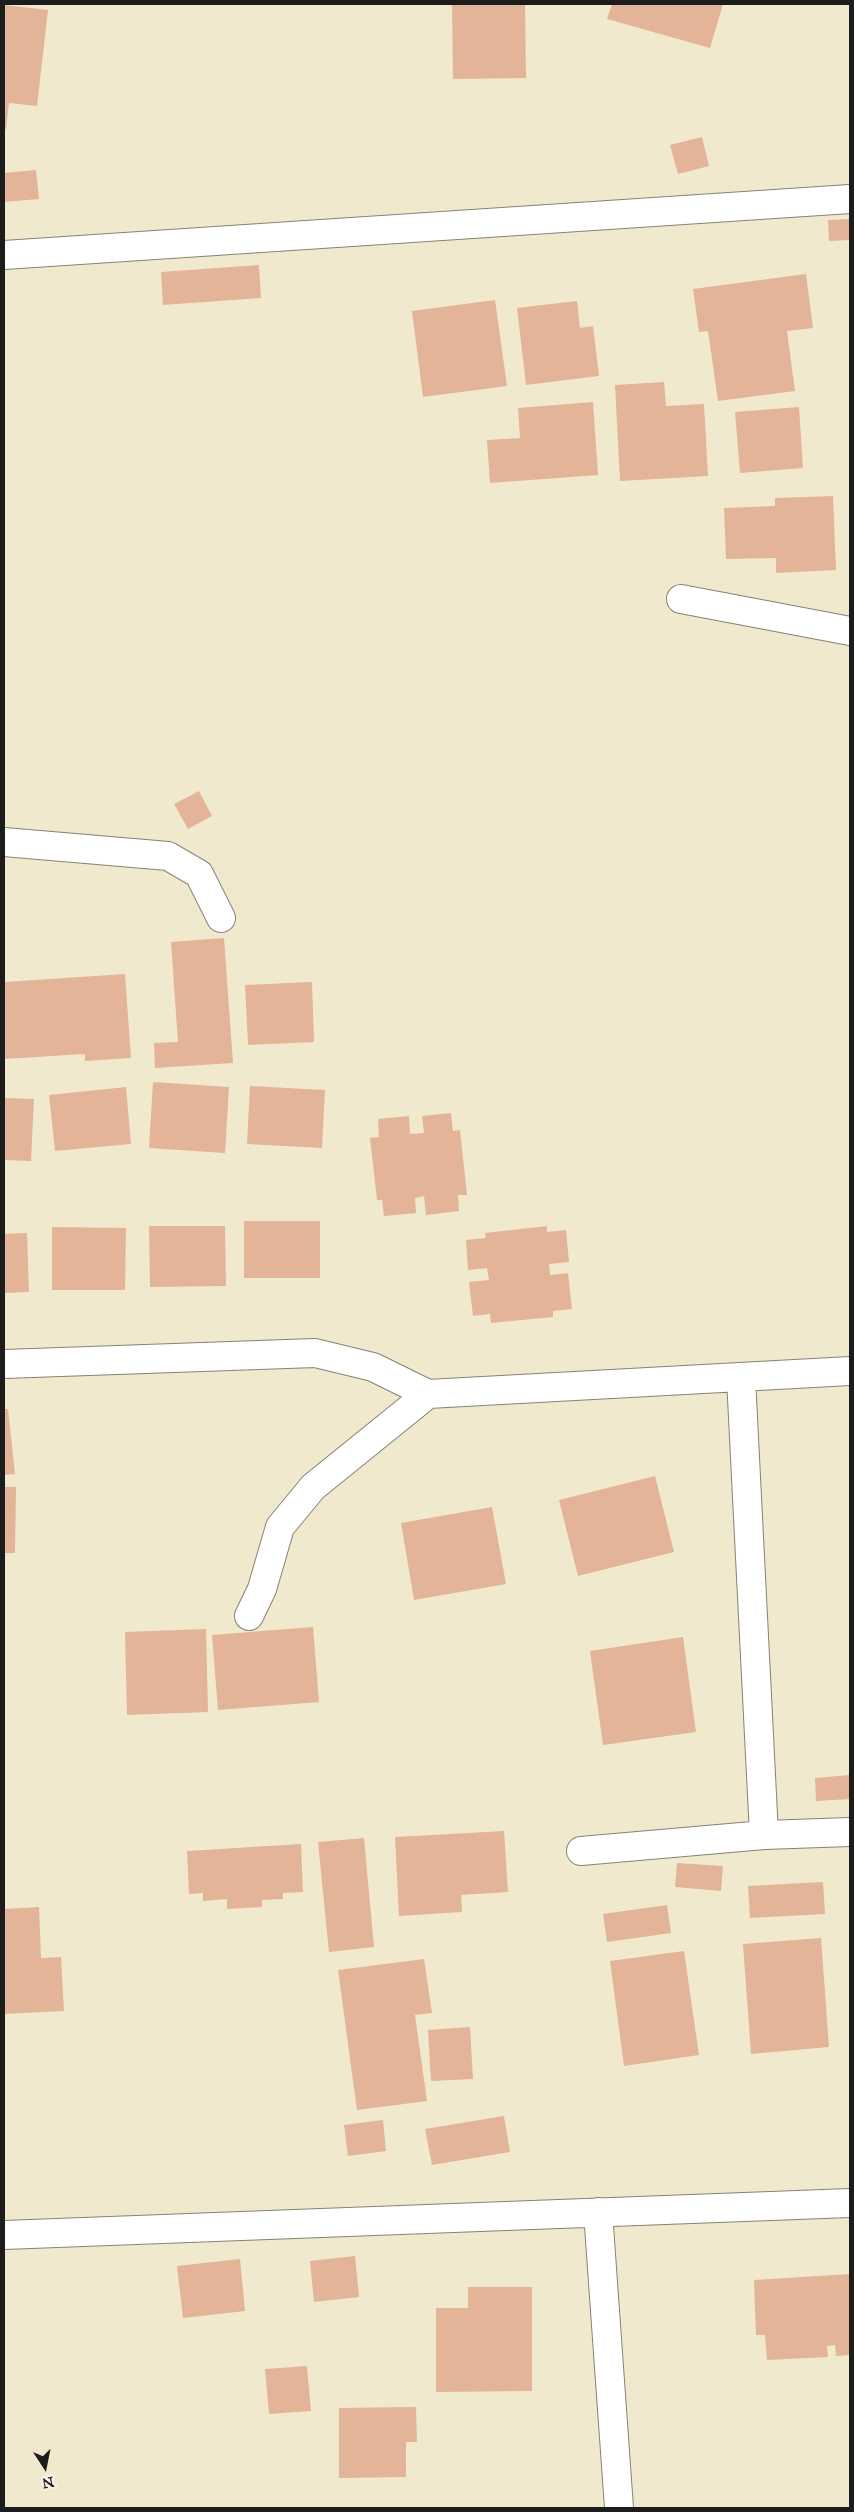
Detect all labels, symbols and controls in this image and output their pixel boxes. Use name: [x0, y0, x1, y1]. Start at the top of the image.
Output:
north arrow: [20, 2442, 70, 2492]
text: N: [41, 2473, 55, 2492]

